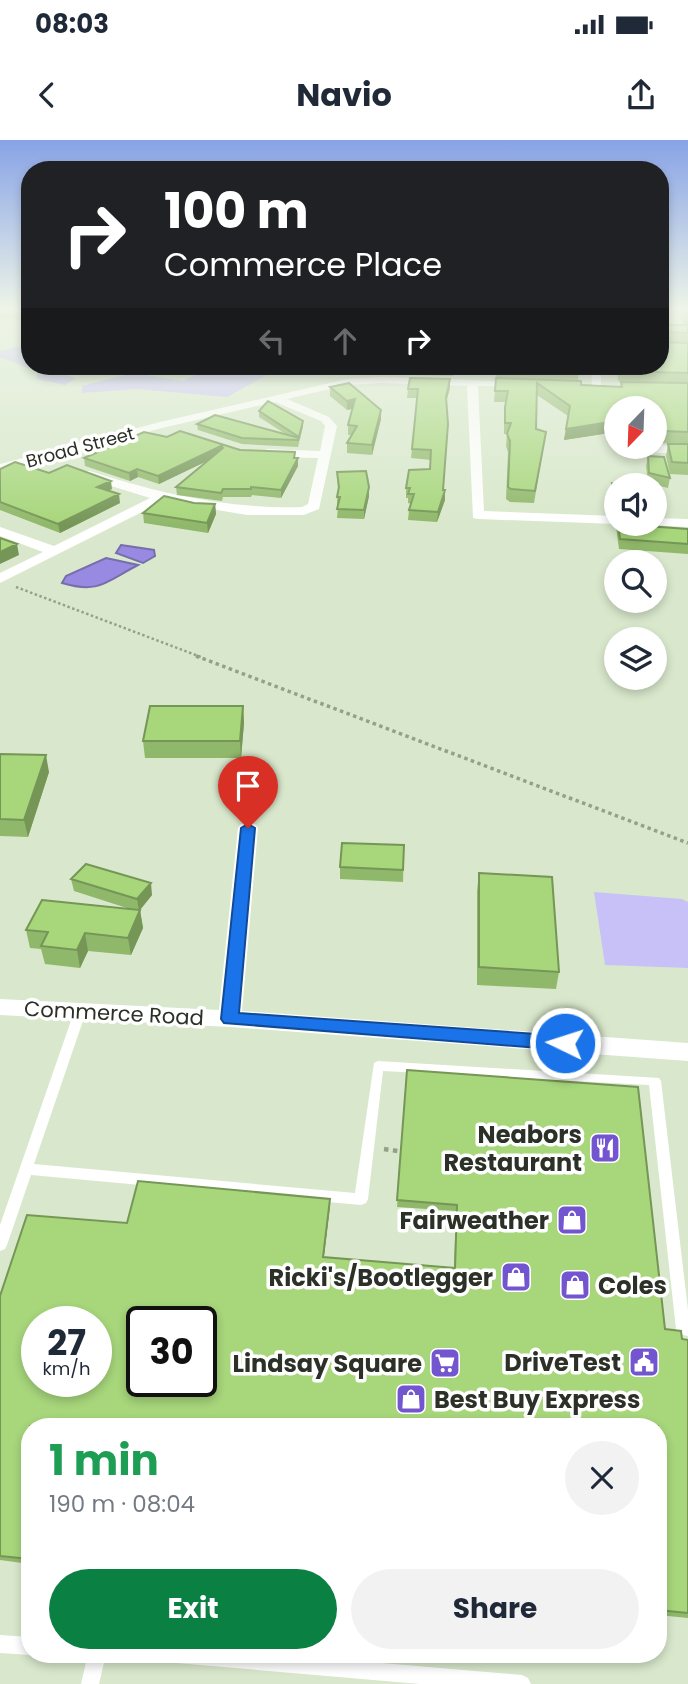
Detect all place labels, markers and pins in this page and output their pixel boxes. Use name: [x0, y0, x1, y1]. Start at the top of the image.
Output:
pin: [218, 756, 278, 828]
place label: Neabors Restaurant: [443, 1118, 582, 1179]
restaurant icon: Neabors Restaurant: [588, 1131, 622, 1165]
shop icon: Fairweather: [555, 1203, 589, 1237]
place label: Fairweather: [399, 1204, 549, 1237]
shop icon: Ricki's/Bootlegger: [499, 1260, 533, 1294]
place label: Ricki's/Bootlegger: [269, 1261, 493, 1294]
shop icon: Coles: [558, 1268, 592, 1302]
place label: Coles: [598, 1269, 667, 1302]
public building icon: DriveTest: [627, 1345, 661, 1379]
supermarket icon: Lindsay Square: [428, 1346, 462, 1380]
place label: DriveTest: [504, 1346, 621, 1379]
place label: Lindsay Square: [232, 1347, 422, 1380]
shop icon: Best Buy Express: [394, 1382, 428, 1416]
place label: Best Buy Express: [434, 1383, 640, 1416]

